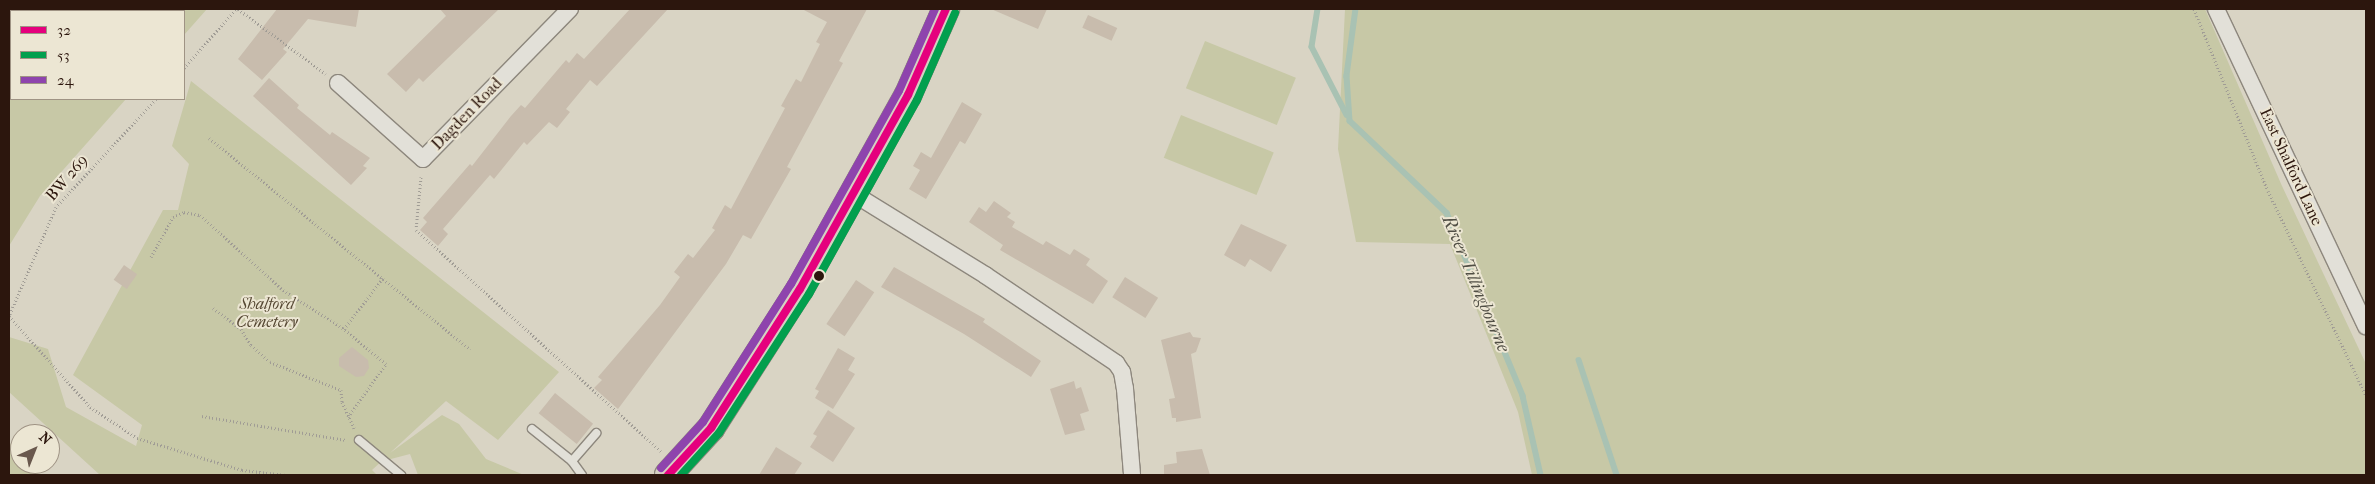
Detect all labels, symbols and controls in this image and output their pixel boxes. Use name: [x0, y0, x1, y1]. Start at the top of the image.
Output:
legend: [10, 10, 185, 100]
text: 32: [57, 21, 71, 39]
text: 53: [57, 46, 70, 64]
text: 24: [57, 71, 74, 89]
street label: Dagden Road: [428, 74, 506, 154]
street label: East Shalford Lane: [2255, 105, 2327, 229]
street label: BW 269: [42, 151, 92, 205]
water label: River Tillingbourne: [1436, 212, 1514, 356]
unlabelled marker: [814, 271, 824, 281]
park label: Shalford Cemetery: [236, 294, 298, 332]
north arrow: [10, 424, 60, 474]
text: N: [35, 429, 55, 448]

